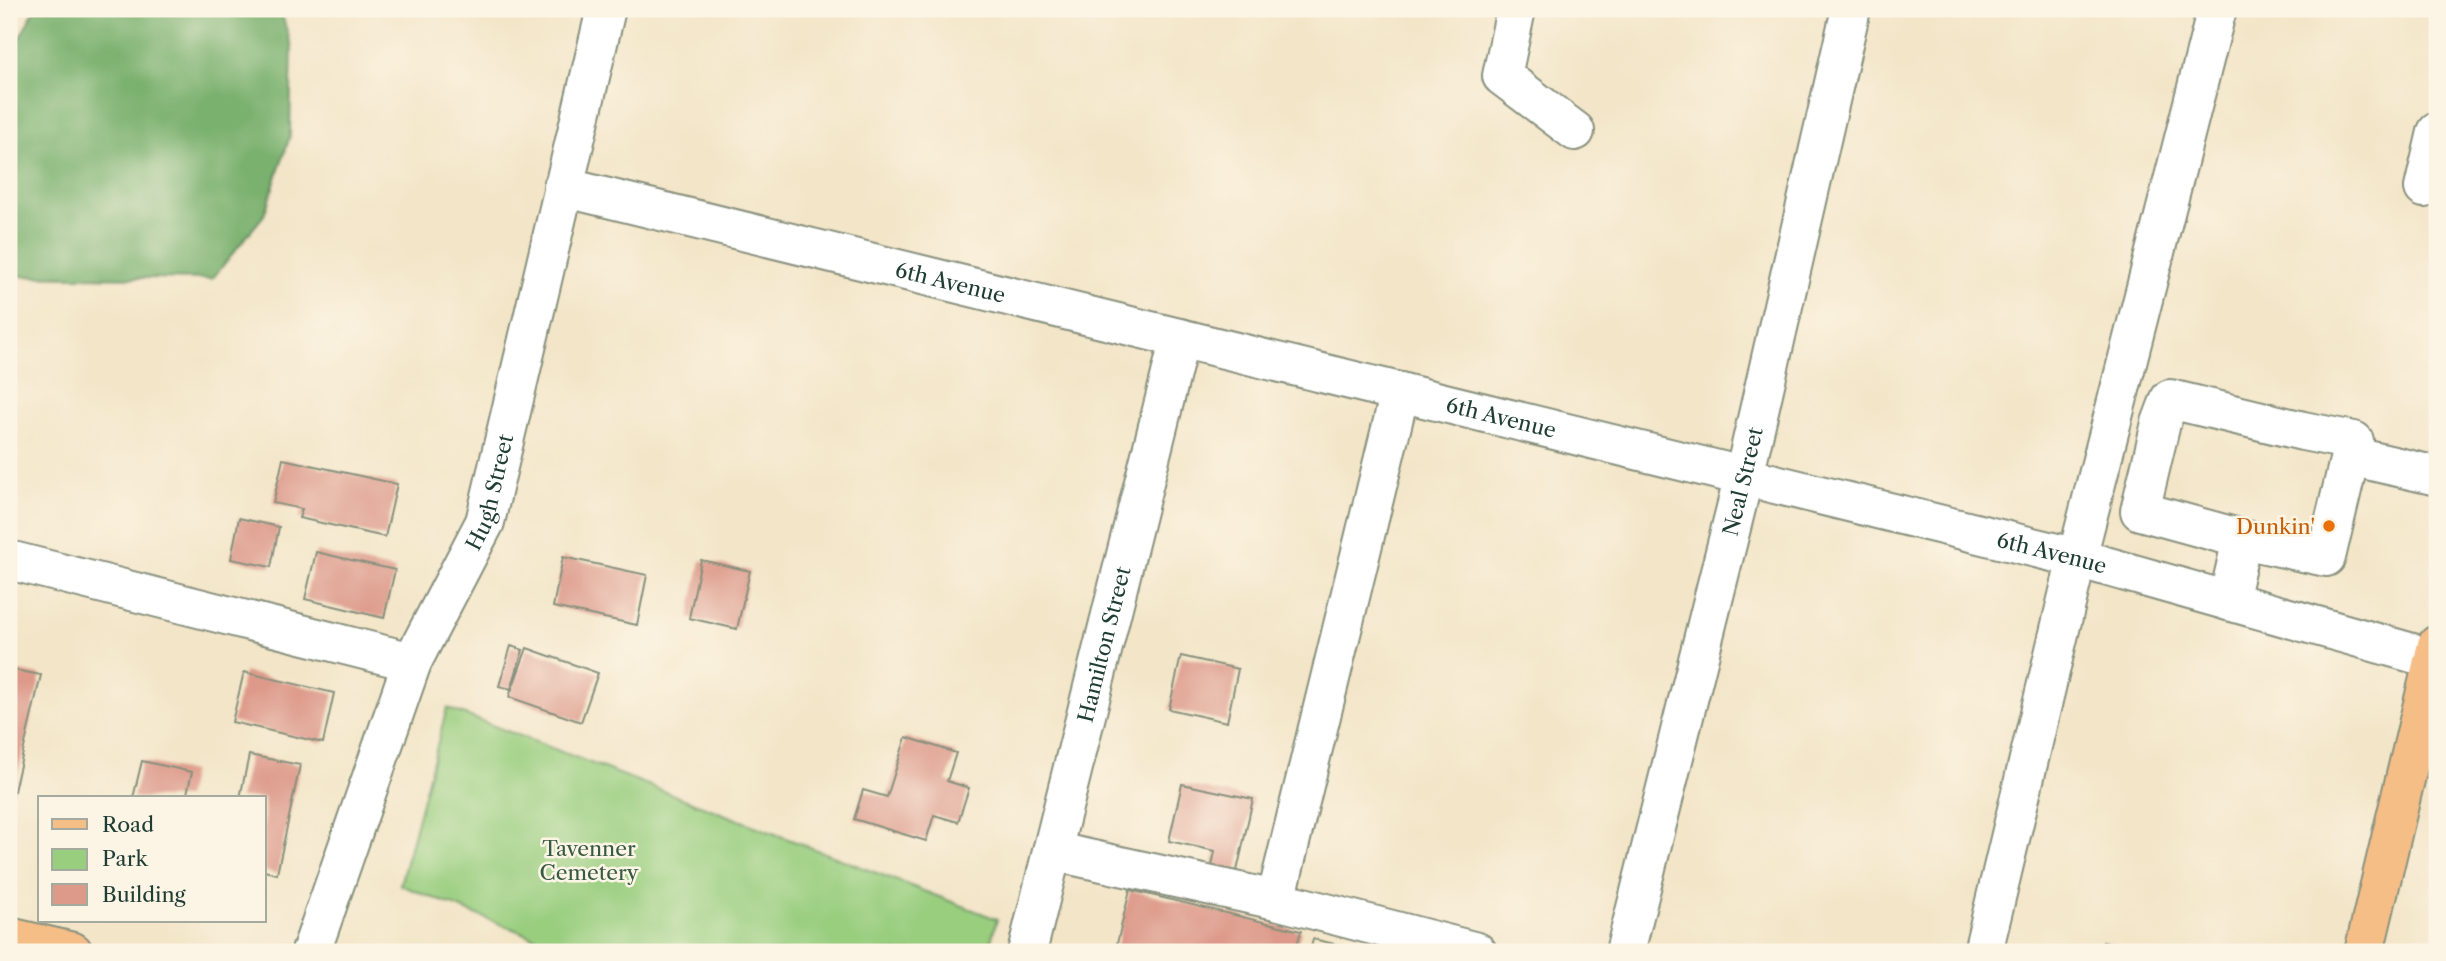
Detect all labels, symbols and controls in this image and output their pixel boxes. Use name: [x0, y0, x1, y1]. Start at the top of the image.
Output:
street label: 6th Avenue: [893, 256, 1008, 307]
street label: 6th Avenue: [1444, 391, 1559, 442]
street label: Neal Street: [1717, 424, 1767, 538]
street label: Hugh Street: [460, 431, 518, 554]
place label: Dunkin': [2236, 514, 2315, 539]
marker: Dunkin': [2321, 518, 2337, 534]
street label: 6th Avenue: [1994, 526, 2110, 578]
street label: Hamilton Street: [1072, 563, 1135, 725]
legend: [38, 796, 266, 922]
text: Road: [102, 812, 154, 837]
park label: Tavenner Cemetery: [540, 836, 639, 885]
text: Park: [102, 846, 148, 871]
text: Building: [102, 882, 187, 907]

